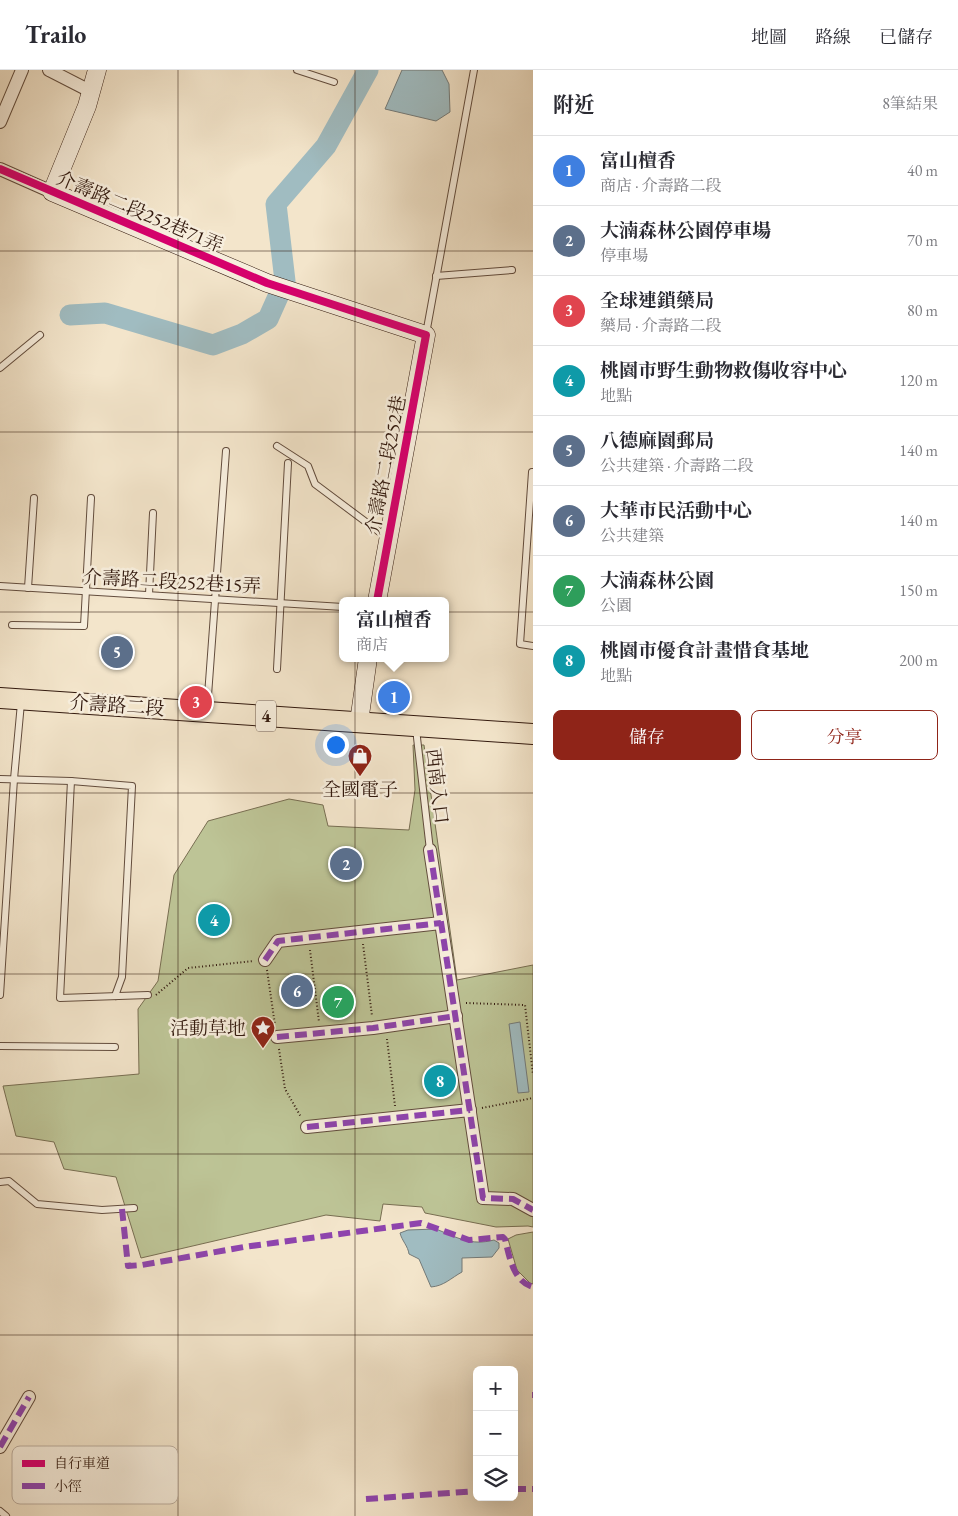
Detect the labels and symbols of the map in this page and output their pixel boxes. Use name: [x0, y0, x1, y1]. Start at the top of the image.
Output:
street label: 介壽路二段252巷71弄: [53, 165, 227, 258]
street label: 介壽路二段252巷: [360, 393, 411, 537]
street label: 介壽路二段252巷15弄: [82, 564, 262, 599]
pin: 5: [101, 633, 133, 671]
pin: 1: [378, 678, 410, 716]
pin: 3: [180, 683, 212, 721]
street label: 介壽路二段: [69, 690, 165, 721]
road number: 4: [256, 700, 276, 731]
your location: [323, 732, 349, 758]
shop icon: 全國電子: [347, 743, 373, 777]
street label: 西南入口: [420, 747, 455, 825]
place label: 全國電子: [322, 777, 398, 802]
pin: 2: [330, 845, 362, 883]
pin: 4: [198, 901, 230, 939]
pin: 6: [281, 972, 313, 1010]
pin: 7: [322, 983, 354, 1021]
place icon: 活動草地: [250, 1015, 276, 1049]
place label: 活動草地: [170, 1016, 246, 1041]
pin: 8: [424, 1062, 456, 1100]
legend: [12, 1446, 178, 1504]
text: 自行車道: [54, 1454, 110, 1472]
text: 小徑: [54, 1477, 82, 1495]

